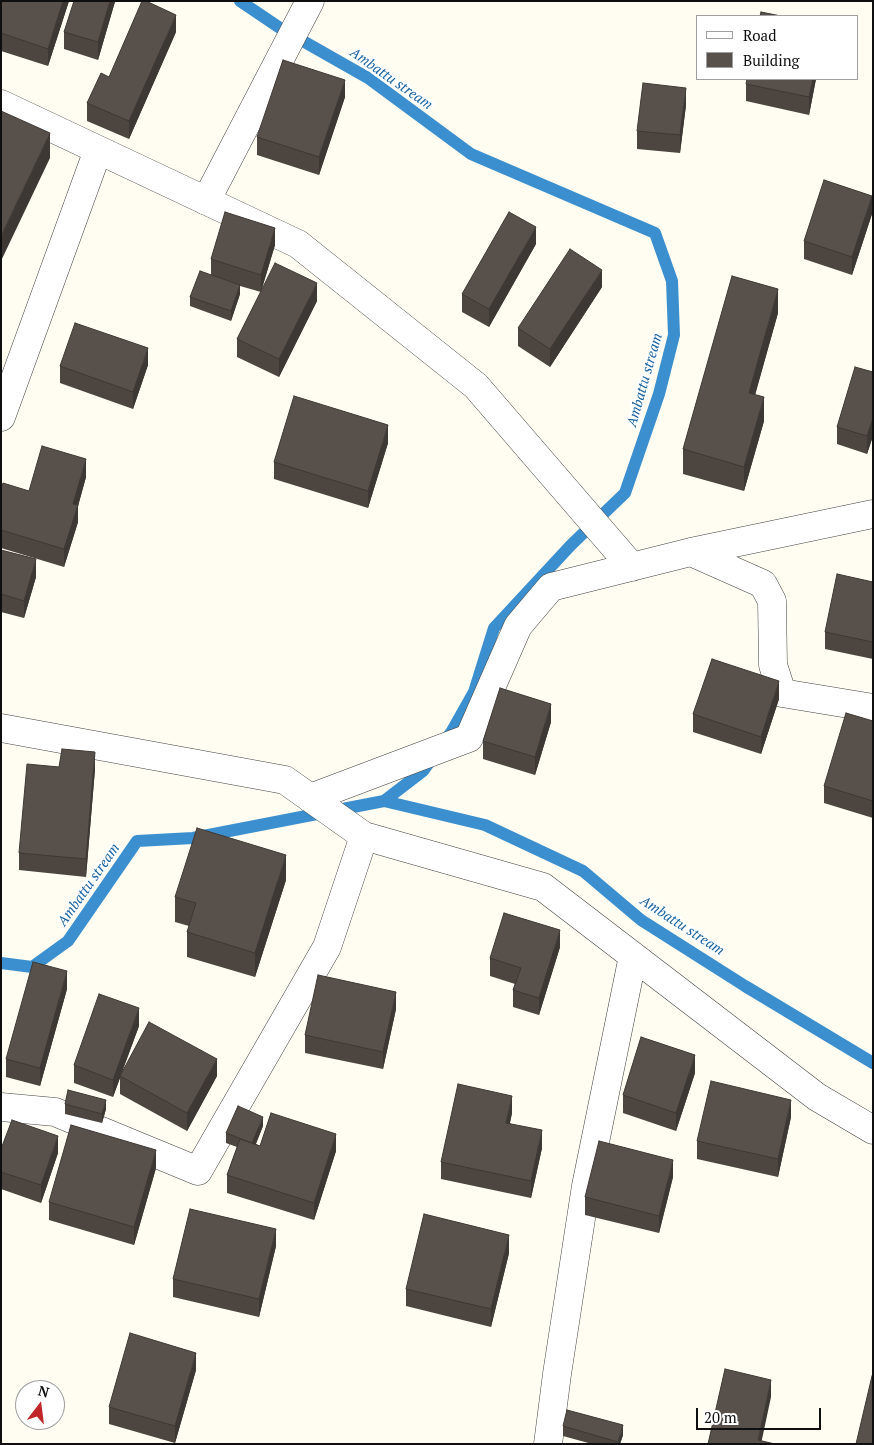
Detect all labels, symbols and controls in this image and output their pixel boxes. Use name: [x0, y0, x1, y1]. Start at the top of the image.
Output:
legend: [696, 15, 859, 80]
text: Road: [743, 25, 776, 45]
water label: Ambattu stream: [347, 44, 435, 114]
text: Building: [743, 50, 800, 70]
water label: Ambattu stream: [624, 331, 666, 429]
water label: Ambattu stream: [54, 841, 124, 929]
water label: Ambattu stream: [637, 893, 727, 959]
north arrow: [15, 1380, 65, 1430]
text: N: [36, 1380, 51, 1402]
scale bar: [699, 1398, 824, 1430]
text: 20 m: [704, 1407, 737, 1427]

